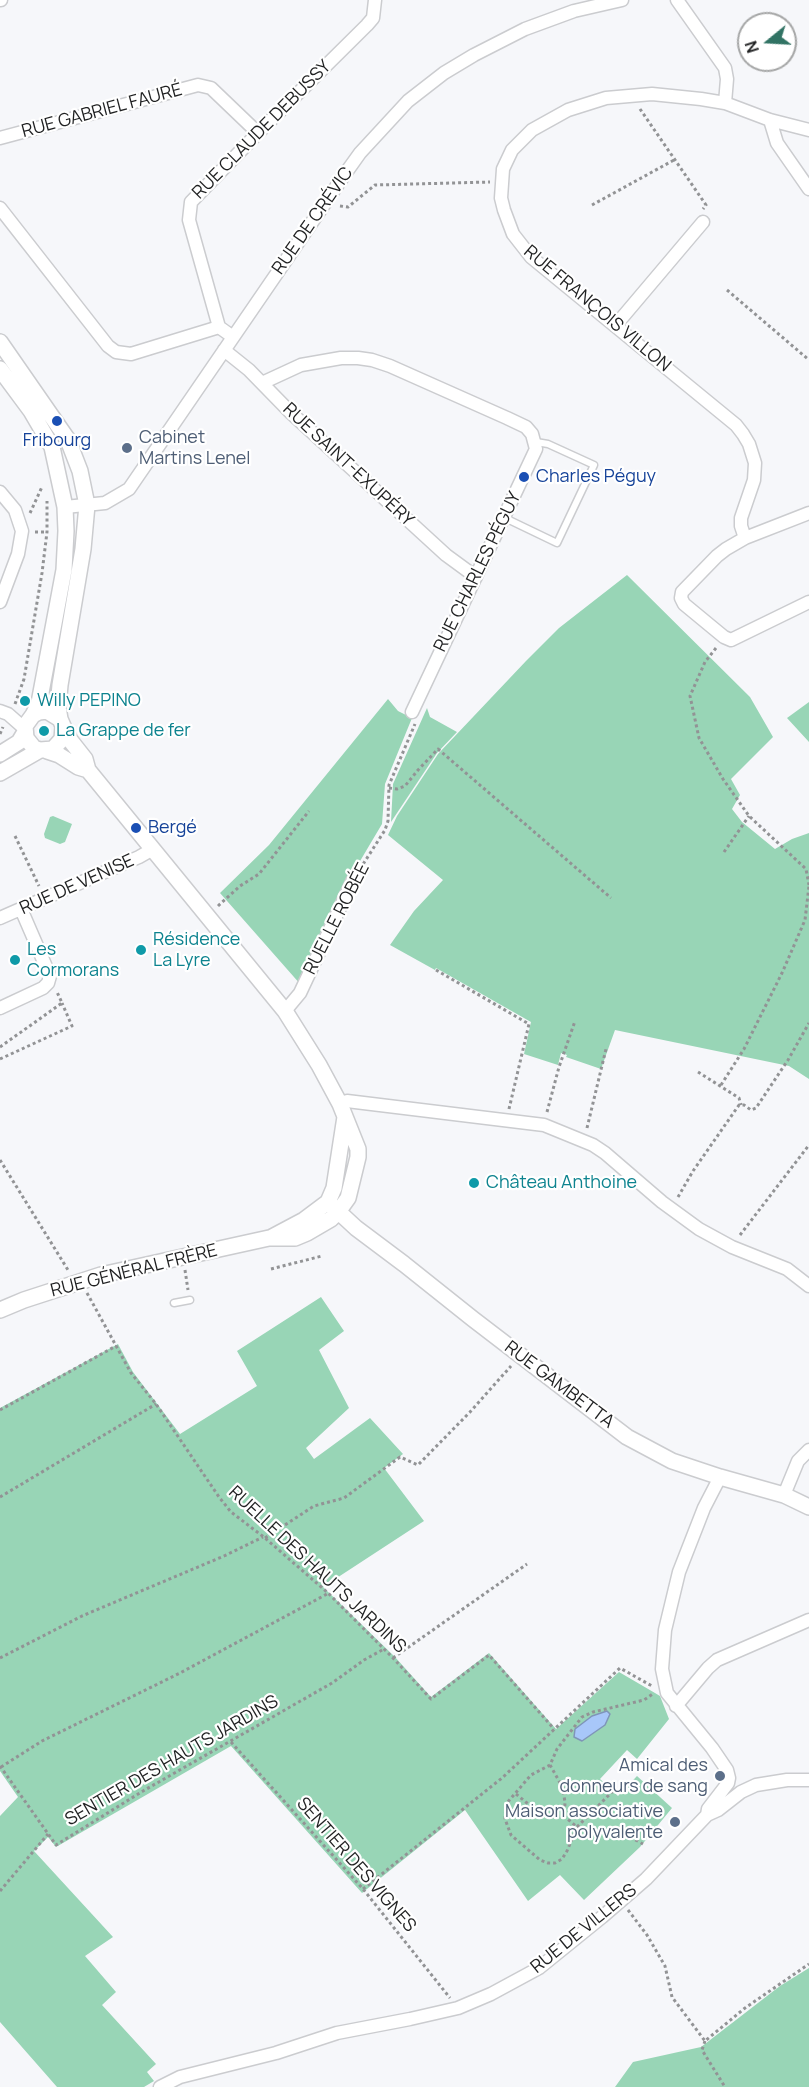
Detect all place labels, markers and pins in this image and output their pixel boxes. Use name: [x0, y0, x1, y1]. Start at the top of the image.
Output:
marker: Fribourg: [50, 414, 64, 428]
place label: Cabinet Martins Lenel: [139, 427, 251, 470]
place label: Fribourg: [23, 430, 91, 452]
marker: Cabinet Martins Lenel: [120, 441, 134, 455]
place label: Charles Péguy: [536, 466, 656, 488]
marker: Charles Péguy: [517, 470, 531, 484]
place label: Willy PEPINO: [37, 690, 141, 712]
marker: Willy PEPINO: [18, 694, 32, 708]
place label: La Grappe de fer: [56, 720, 191, 742]
marker: La Grappe de fer: [37, 724, 51, 738]
place label: Bergé: [148, 817, 197, 839]
marker: Bergé: [129, 821, 143, 835]
place label: Résidence La Lyre: [153, 929, 240, 972]
place label: Les Cormorans: [27, 939, 119, 982]
marker: Résidence La Lyre: [134, 943, 148, 957]
marker: Les Cormorans: [8, 953, 22, 967]
place label: Château Anthoine: [486, 1172, 637, 1194]
marker: Château Anthoine: [467, 1176, 481, 1190]
place label: Amical des donneurs de sang: [559, 1755, 708, 1798]
marker: Amical des donneurs de sang: [713, 1769, 727, 1783]
place label: Maison associative polyvalente: [505, 1801, 663, 1844]
marker: Maison associative polyvalente: [668, 1815, 682, 1829]

